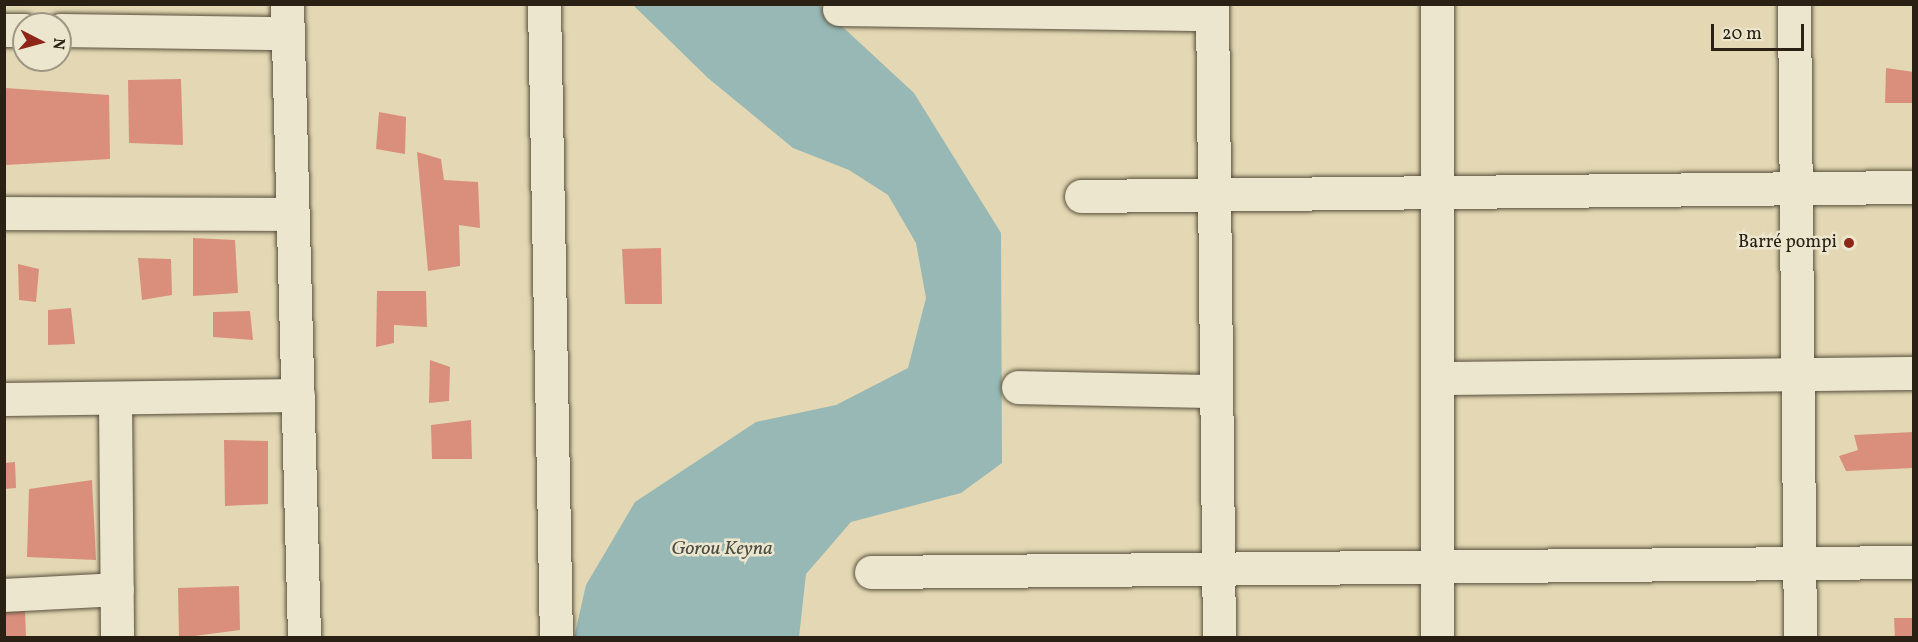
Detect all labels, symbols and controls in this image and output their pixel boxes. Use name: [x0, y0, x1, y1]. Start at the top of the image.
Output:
north arrow: [12, 12, 72, 72]
scale bar: [1714, 12, 1807, 50]
text: 20 m: [1722, 22, 1762, 47]
text: N: [46, 37, 69, 51]
place label: Barré pompi: [1738, 232, 1837, 254]
marker: Barré pompi: [1842, 236, 1856, 250]
water label: Gorou Keyna: [671, 537, 773, 561]

